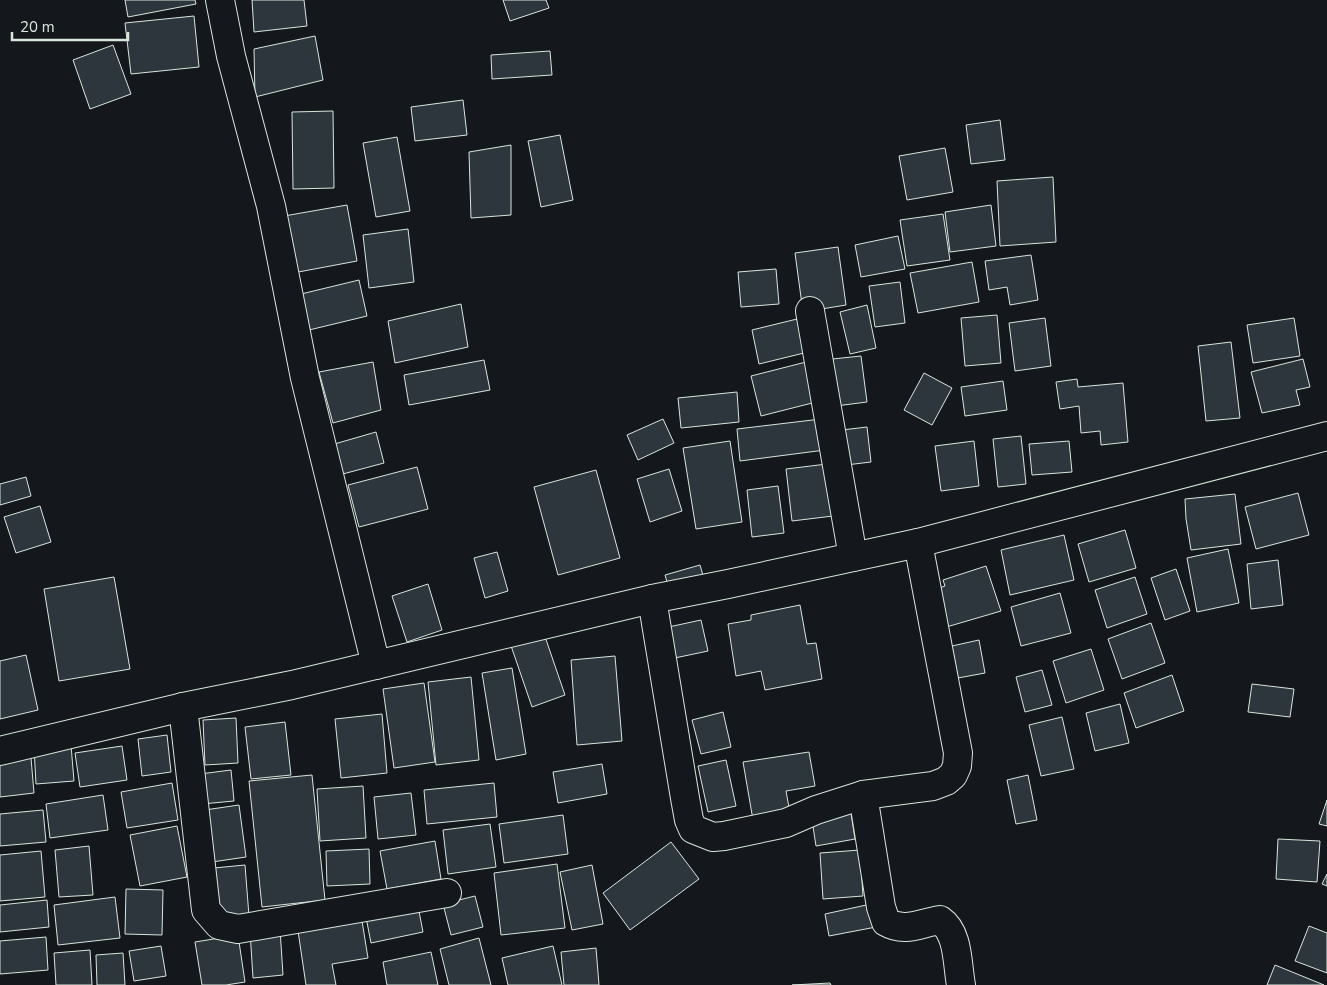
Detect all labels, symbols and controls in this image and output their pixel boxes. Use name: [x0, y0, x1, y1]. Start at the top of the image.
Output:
scale bar: [12, 10, 129, 42]
text: 20 m: [20, 17, 55, 37]

